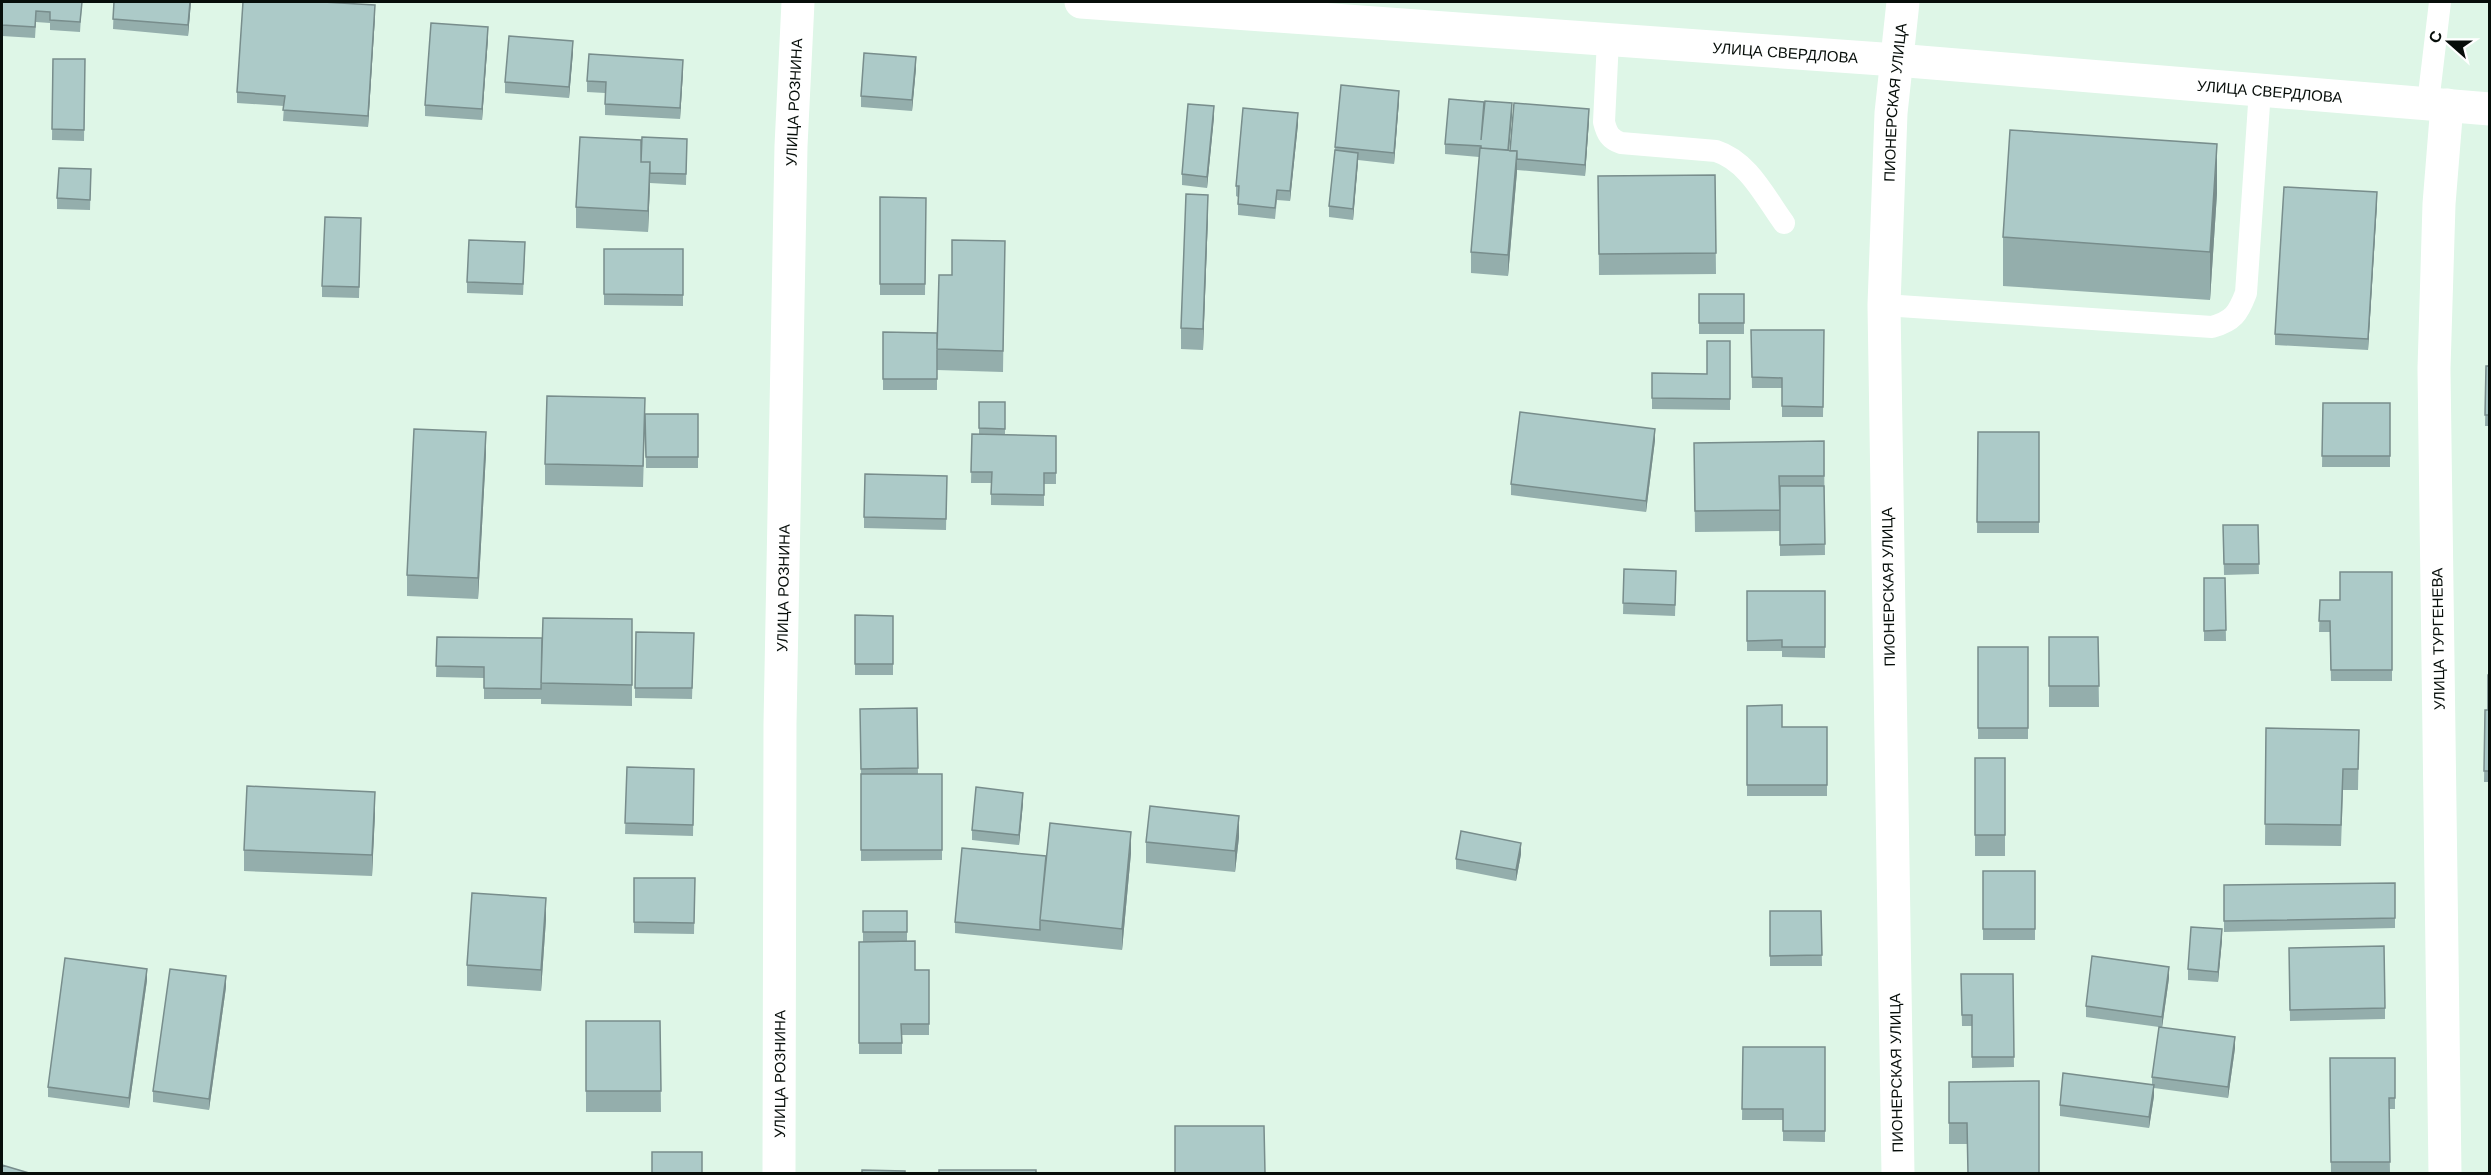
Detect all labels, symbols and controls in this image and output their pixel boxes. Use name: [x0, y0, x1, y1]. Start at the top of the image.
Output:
north arrow: [2419, 12, 2479, 72]
street label: ПИОНЕРСКАЯ УЛИЦА: [1880, 22, 1909, 182]
text: С: [2425, 28, 2446, 45]
street label: УЛИЦА РОЗНИНА: [782, 38, 805, 166]
street label: УЛИЦА СВЕРДЛОВА: [1712, 38, 1859, 66]
street label: УЛИЦА СВЕРДЛОВА: [2196, 76, 2343, 105]
street label: ПИОНЕРСКАЯ УЛИЦА: [1878, 507, 1898, 667]
street label: УЛИЦА РОЗНИНА: [773, 524, 792, 652]
street label: УЛИЦА ТУРГЕНЕВА: [2428, 568, 2448, 710]
street label: ПИОНЕРСКАЯ УЛИЦА: [1886, 993, 1906, 1153]
street label: УЛИЦА РОЗНИНА: [771, 1010, 788, 1138]

